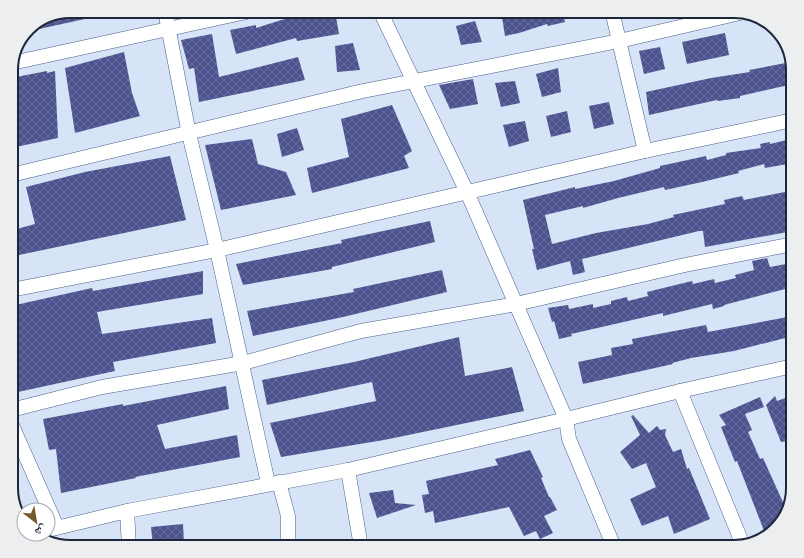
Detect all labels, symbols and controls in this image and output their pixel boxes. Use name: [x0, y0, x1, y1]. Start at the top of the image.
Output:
north arrow: [16, 502, 56, 542]
text: ش: [32, 521, 49, 539]

